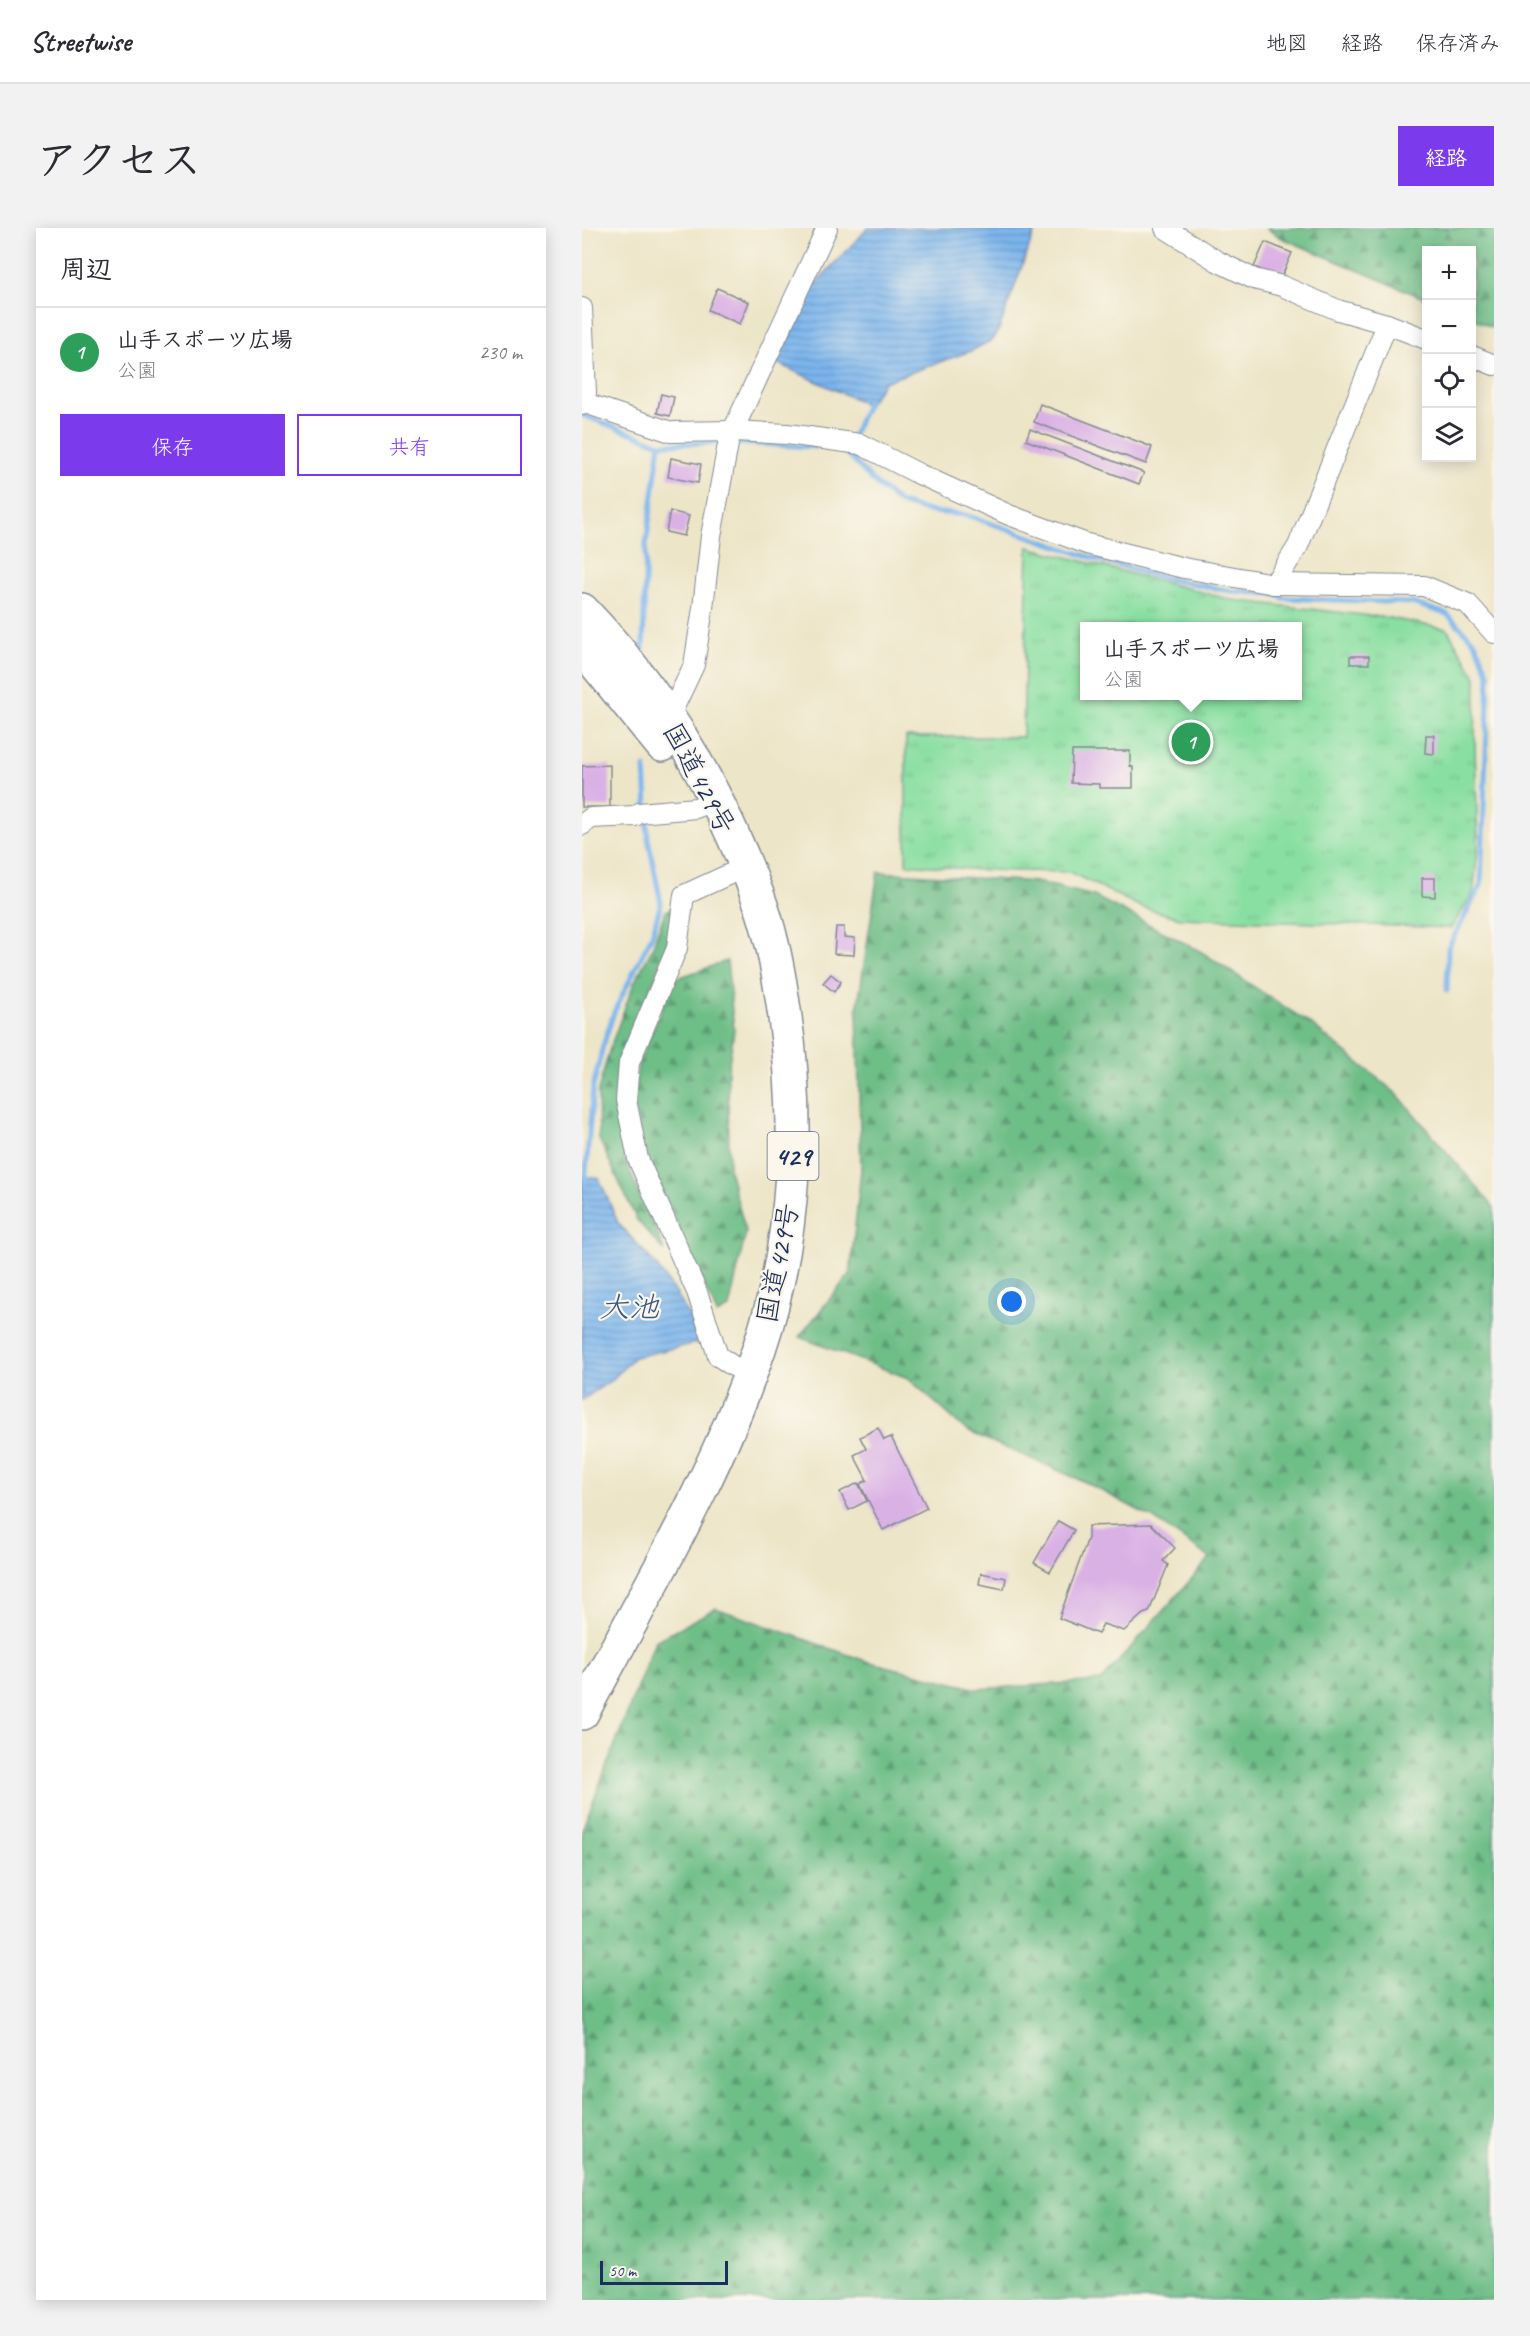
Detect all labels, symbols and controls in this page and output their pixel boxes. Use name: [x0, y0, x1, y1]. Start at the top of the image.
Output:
text: Streetwise: [30, 24, 131, 59]
text: 地図: [1266, 30, 1308, 56]
text: 経路: [1341, 30, 1383, 56]
text: 保存済み: [1416, 30, 1500, 56]
button: 経路: [1398, 126, 1494, 186]
text: アクセス: [36, 134, 201, 187]
map controls: [1422, 246, 1476, 462]
button: +: [1422, 246, 1476, 300]
text: 周辺: [60, 253, 112, 286]
button: −: [1422, 300, 1476, 354]
text: 山手スポーツ広場: [117, 326, 293, 354]
text: 1: [75, 340, 84, 365]
text: 230 m: [479, 340, 522, 365]
button: locate: [1422, 354, 1476, 408]
text: 公園: [117, 358, 157, 383]
button: layers: [1422, 408, 1476, 462]
button: 保存: [60, 414, 285, 476]
button: 共有: [297, 414, 522, 476]
popup: [1080, 622, 1302, 700]
text: 山手スポーツ広場: [1103, 635, 1279, 663]
text: 公園: [1103, 667, 1143, 692]
street label: 国道429号: [656, 716, 744, 840]
pin: 1: [1172, 720, 1210, 764]
road number: 429: [768, 1132, 818, 1180]
street label: 国道429号: [749, 1200, 806, 1326]
your location: [997, 1287, 1026, 1316]
water label: 大池: [599, 1288, 660, 1326]
scale bar: [600, 2258, 728, 2286]
text: 50 m: [609, 2261, 636, 2281]

